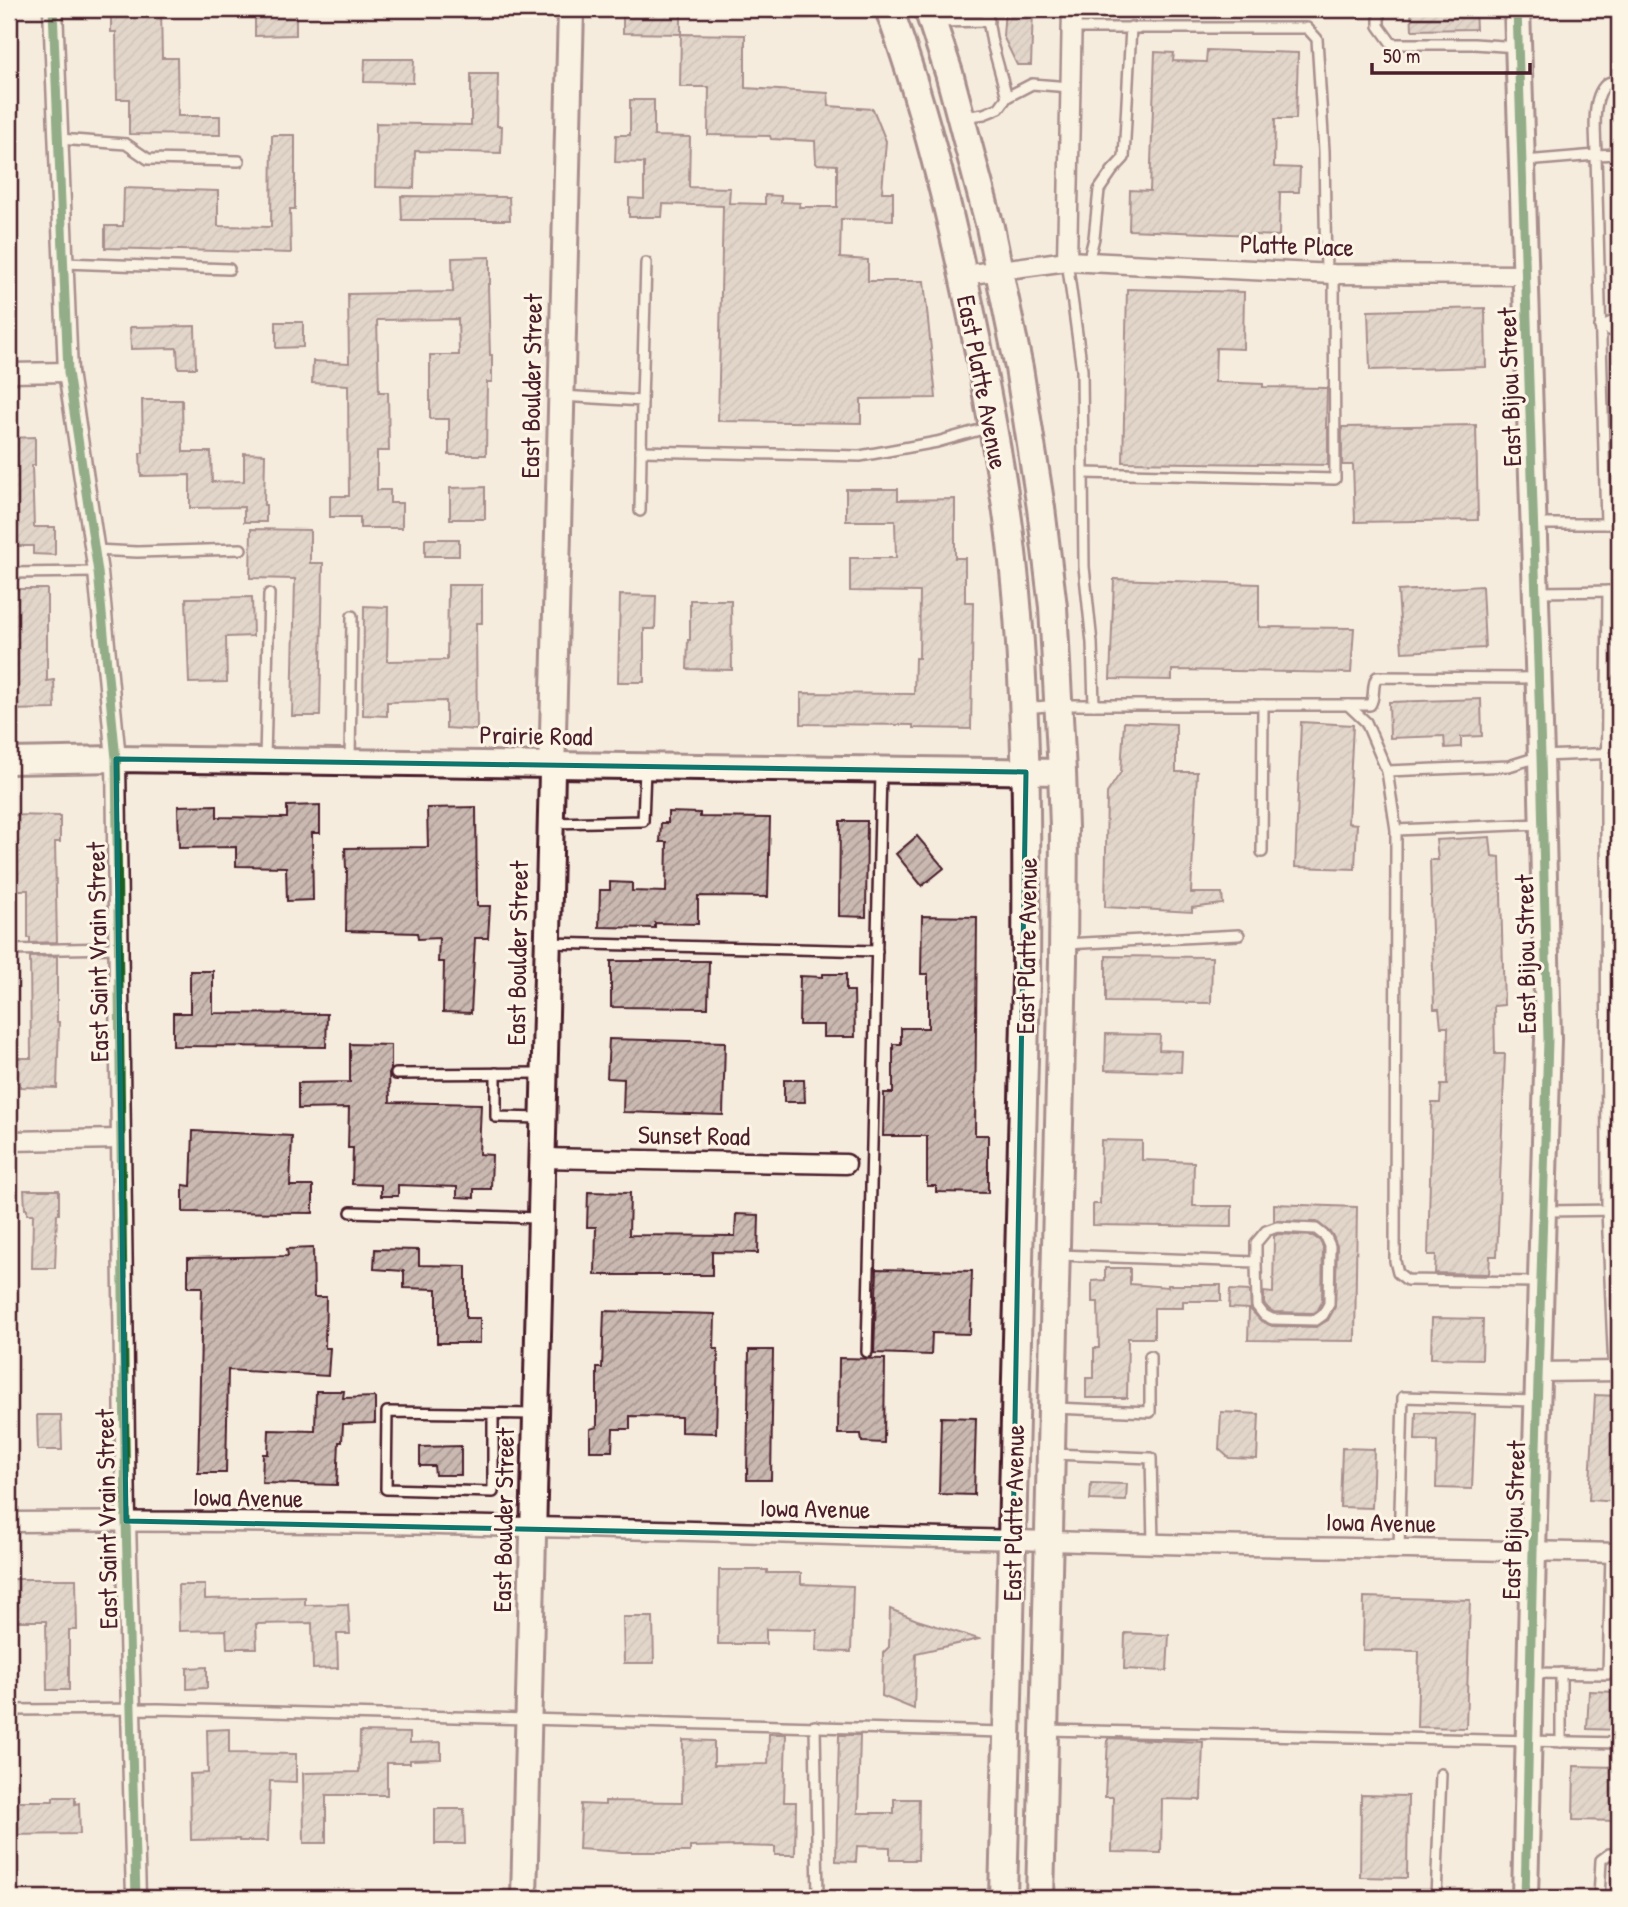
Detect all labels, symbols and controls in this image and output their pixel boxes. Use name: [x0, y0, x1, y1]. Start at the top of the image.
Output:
scale bar: [1372, 32, 1530, 76]
text: 50 m: [1383, 41, 1420, 70]
street label: Platte Place: [1239, 226, 1355, 264]
street label: East Boulder Street: [512, 292, 550, 479]
street label: East Platte Avenue: [949, 292, 1017, 472]
street label: East Bijou Street: [1489, 306, 1529, 467]
street label: Prairie Road: [479, 717, 593, 753]
street label: East Saint Vrain Street: [78, 841, 116, 1062]
street label: East Platte Avenue: [1007, 858, 1045, 1034]
street label: East Boulder Street: [498, 859, 536, 1046]
street label: East Bijou Street: [1506, 873, 1544, 1034]
street label: Sunset Road: [638, 1117, 750, 1153]
street label: East Saint Vrain Street: [87, 1408, 125, 1629]
street label: East Platte Avenue: [994, 1425, 1032, 1601]
street label: East Boulder Street: [484, 1426, 522, 1613]
street label: East Bijou Street: [1493, 1439, 1533, 1600]
street label: Iowa Avenue: [192, 1479, 304, 1515]
street label: Iowa Avenue: [759, 1490, 871, 1526]
street label: Iowa Avenue: [1325, 1504, 1437, 1540]

